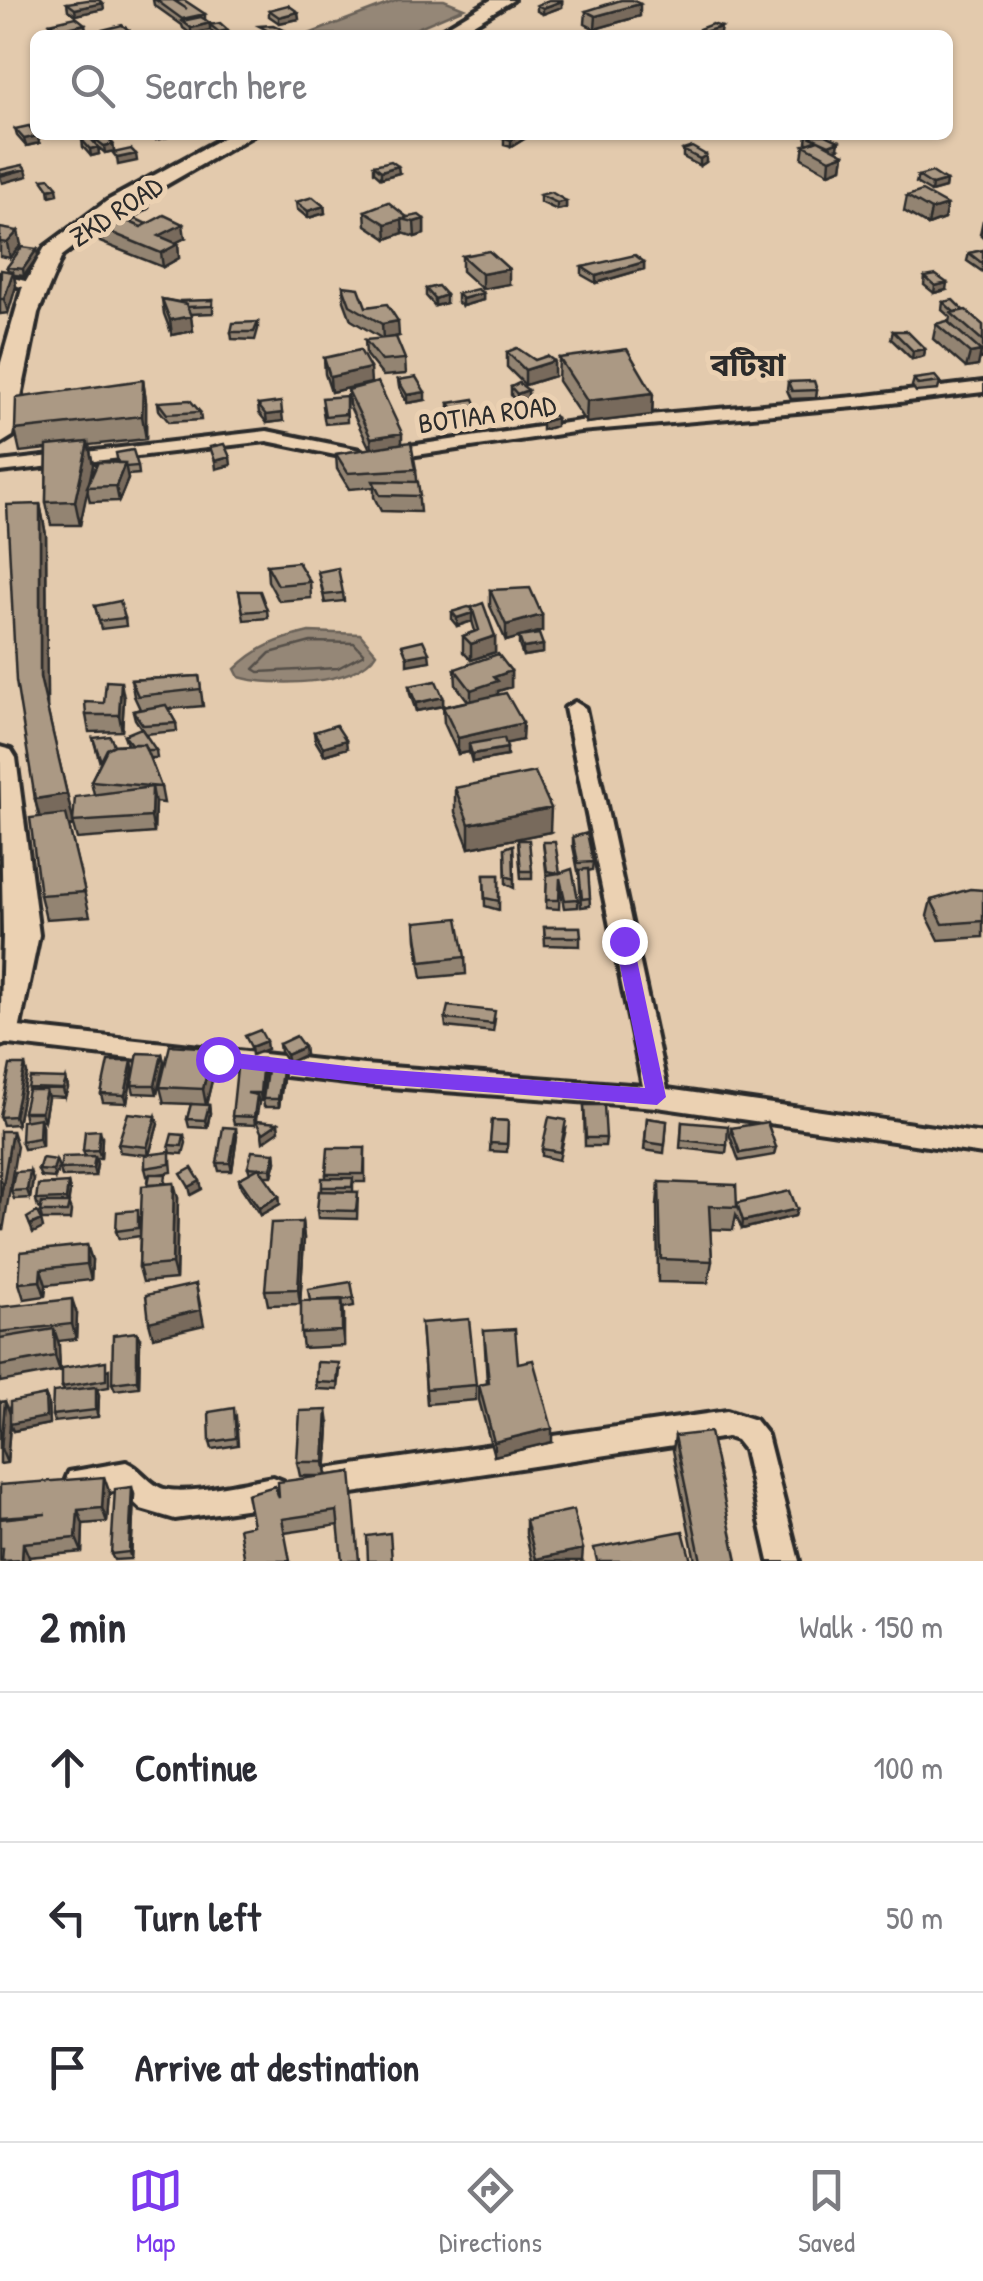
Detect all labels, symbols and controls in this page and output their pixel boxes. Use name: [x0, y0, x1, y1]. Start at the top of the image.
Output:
search box: [30, 30, 953, 140]
icon: search: [65, 58, 120, 113]
text: Search here: [145, 59, 307, 111]
street label: ZKD ROAD: [62, 166, 170, 255]
district label: বটিয়া: [710, 343, 786, 386]
street label: BOTIAA ROAD: [416, 385, 559, 442]
route end: [602, 919, 648, 965]
route start: [196, 1037, 242, 1083]
text: 2 min: [40, 1598, 126, 1655]
text: Walk · 150 m: [799, 1605, 943, 1648]
icon: ahead: [40, 1740, 95, 1795]
text: Continue: [135, 1741, 257, 1793]
text: 100 m: [874, 1746, 943, 1789]
icon: left: [40, 1890, 95, 1945]
text: Turn left: [135, 1891, 260, 1943]
text: 50 m: [886, 1896, 943, 1939]
icon: arrive: [40, 2040, 95, 2095]
text: Arrive at destination: [135, 2041, 419, 2093]
tab: Map: [128, 2163, 183, 2261]
tab: Directions: [439, 2163, 542, 2261]
tab: Saved: [798, 2163, 855, 2261]

